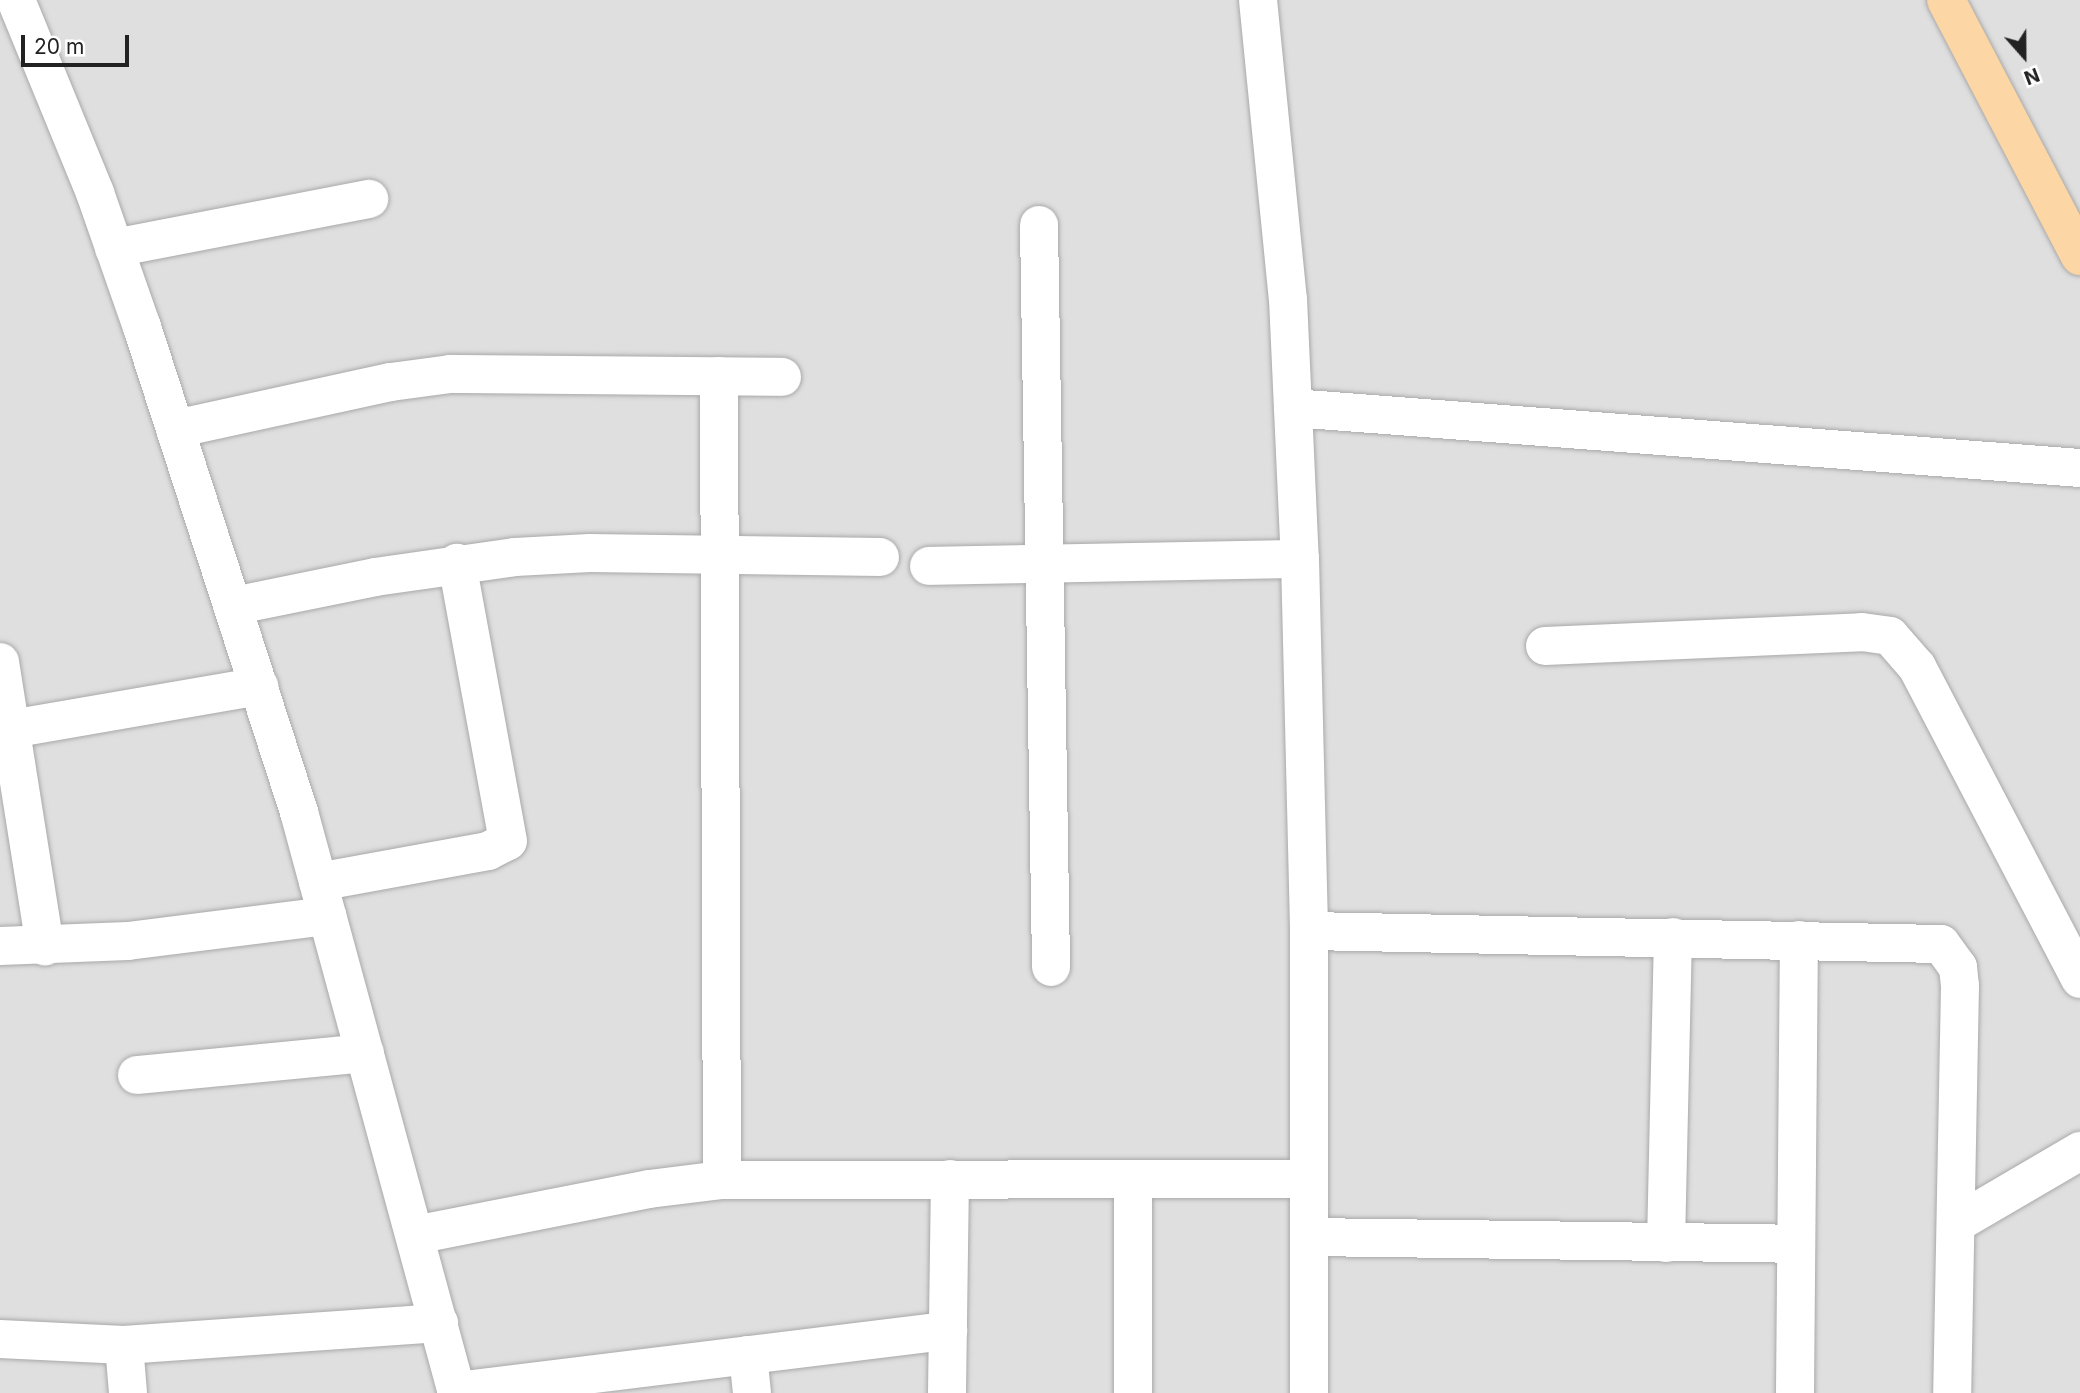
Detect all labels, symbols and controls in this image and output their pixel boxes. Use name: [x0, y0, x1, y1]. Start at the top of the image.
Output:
scale bar: [24, 21, 133, 65]
north arrow: [1989, 21, 2059, 91]
text: 20 m: [34, 34, 84, 59]
text: N: [2021, 63, 2043, 89]

